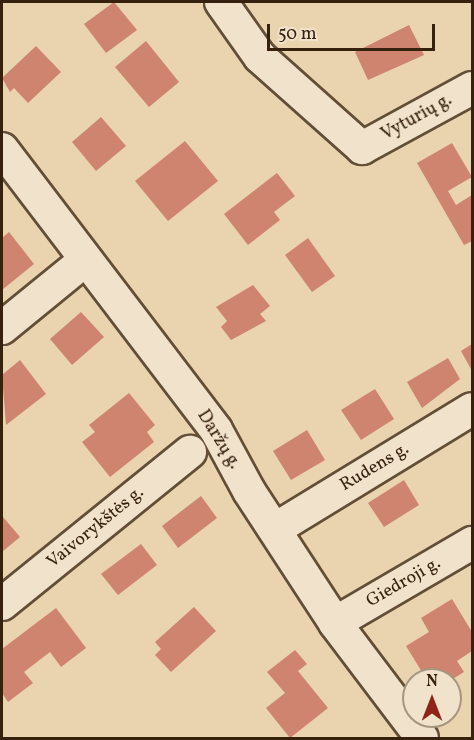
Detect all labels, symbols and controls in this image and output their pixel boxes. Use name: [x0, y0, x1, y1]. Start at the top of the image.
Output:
scale bar: [270, 12, 438, 50]
text: 50 m: [278, 22, 317, 47]
street label: Vyturių g.: [378, 90, 456, 146]
street label: Daržų g.: [191, 406, 245, 474]
street label: Rudens g.: [337, 439, 413, 497]
street label: Vaivorykštės g.: [43, 482, 149, 574]
street label: Giedroji g.: [363, 553, 445, 613]
north arrow: [402, 668, 462, 728]
text: N: [426, 671, 438, 693]

